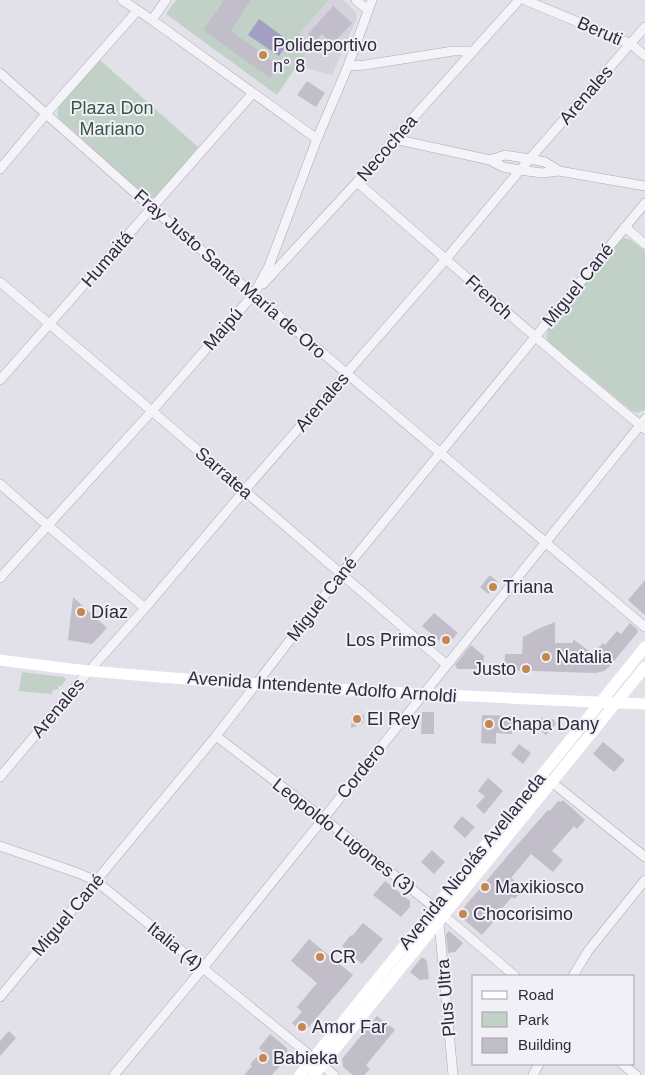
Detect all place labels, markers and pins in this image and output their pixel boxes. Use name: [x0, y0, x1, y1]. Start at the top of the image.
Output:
place label: Polideportivo n° 8: [273, 35, 377, 76]
marker: Polideportivo n° 8: [257, 49, 269, 61]
place label: Triana: [503, 577, 554, 597]
marker: Triana: [487, 581, 499, 593]
place label: Díaz: [91, 602, 128, 622]
marker: Díaz: [75, 606, 87, 618]
place label: Los Primos: [346, 630, 436, 650]
marker: Los Primos: [440, 634, 452, 646]
place label: Natalia: [556, 647, 613, 667]
marker: Natalia: [540, 651, 552, 663]
place label: Justo: [473, 659, 516, 679]
marker: Justo: [520, 663, 532, 675]
place label: El Rey: [367, 709, 420, 729]
marker: El Rey: [351, 713, 363, 725]
place label: Chapa Dany: [499, 714, 599, 734]
marker: Chapa Dany: [483, 718, 495, 730]
place label: Maxikiosco: [495, 877, 584, 897]
marker: Maxikiosco: [479, 881, 491, 893]
place label: Chocorisimo: [473, 904, 573, 924]
marker: Chocorisimo: [457, 908, 469, 920]
place label: CR: [330, 947, 356, 967]
marker: CR: [314, 951, 326, 963]
place label: Amor Far: [312, 1017, 387, 1037]
marker: Amor Far: [296, 1021, 308, 1033]
place label: Babieka: [273, 1048, 339, 1068]
marker: Babieka: [257, 1052, 269, 1064]

